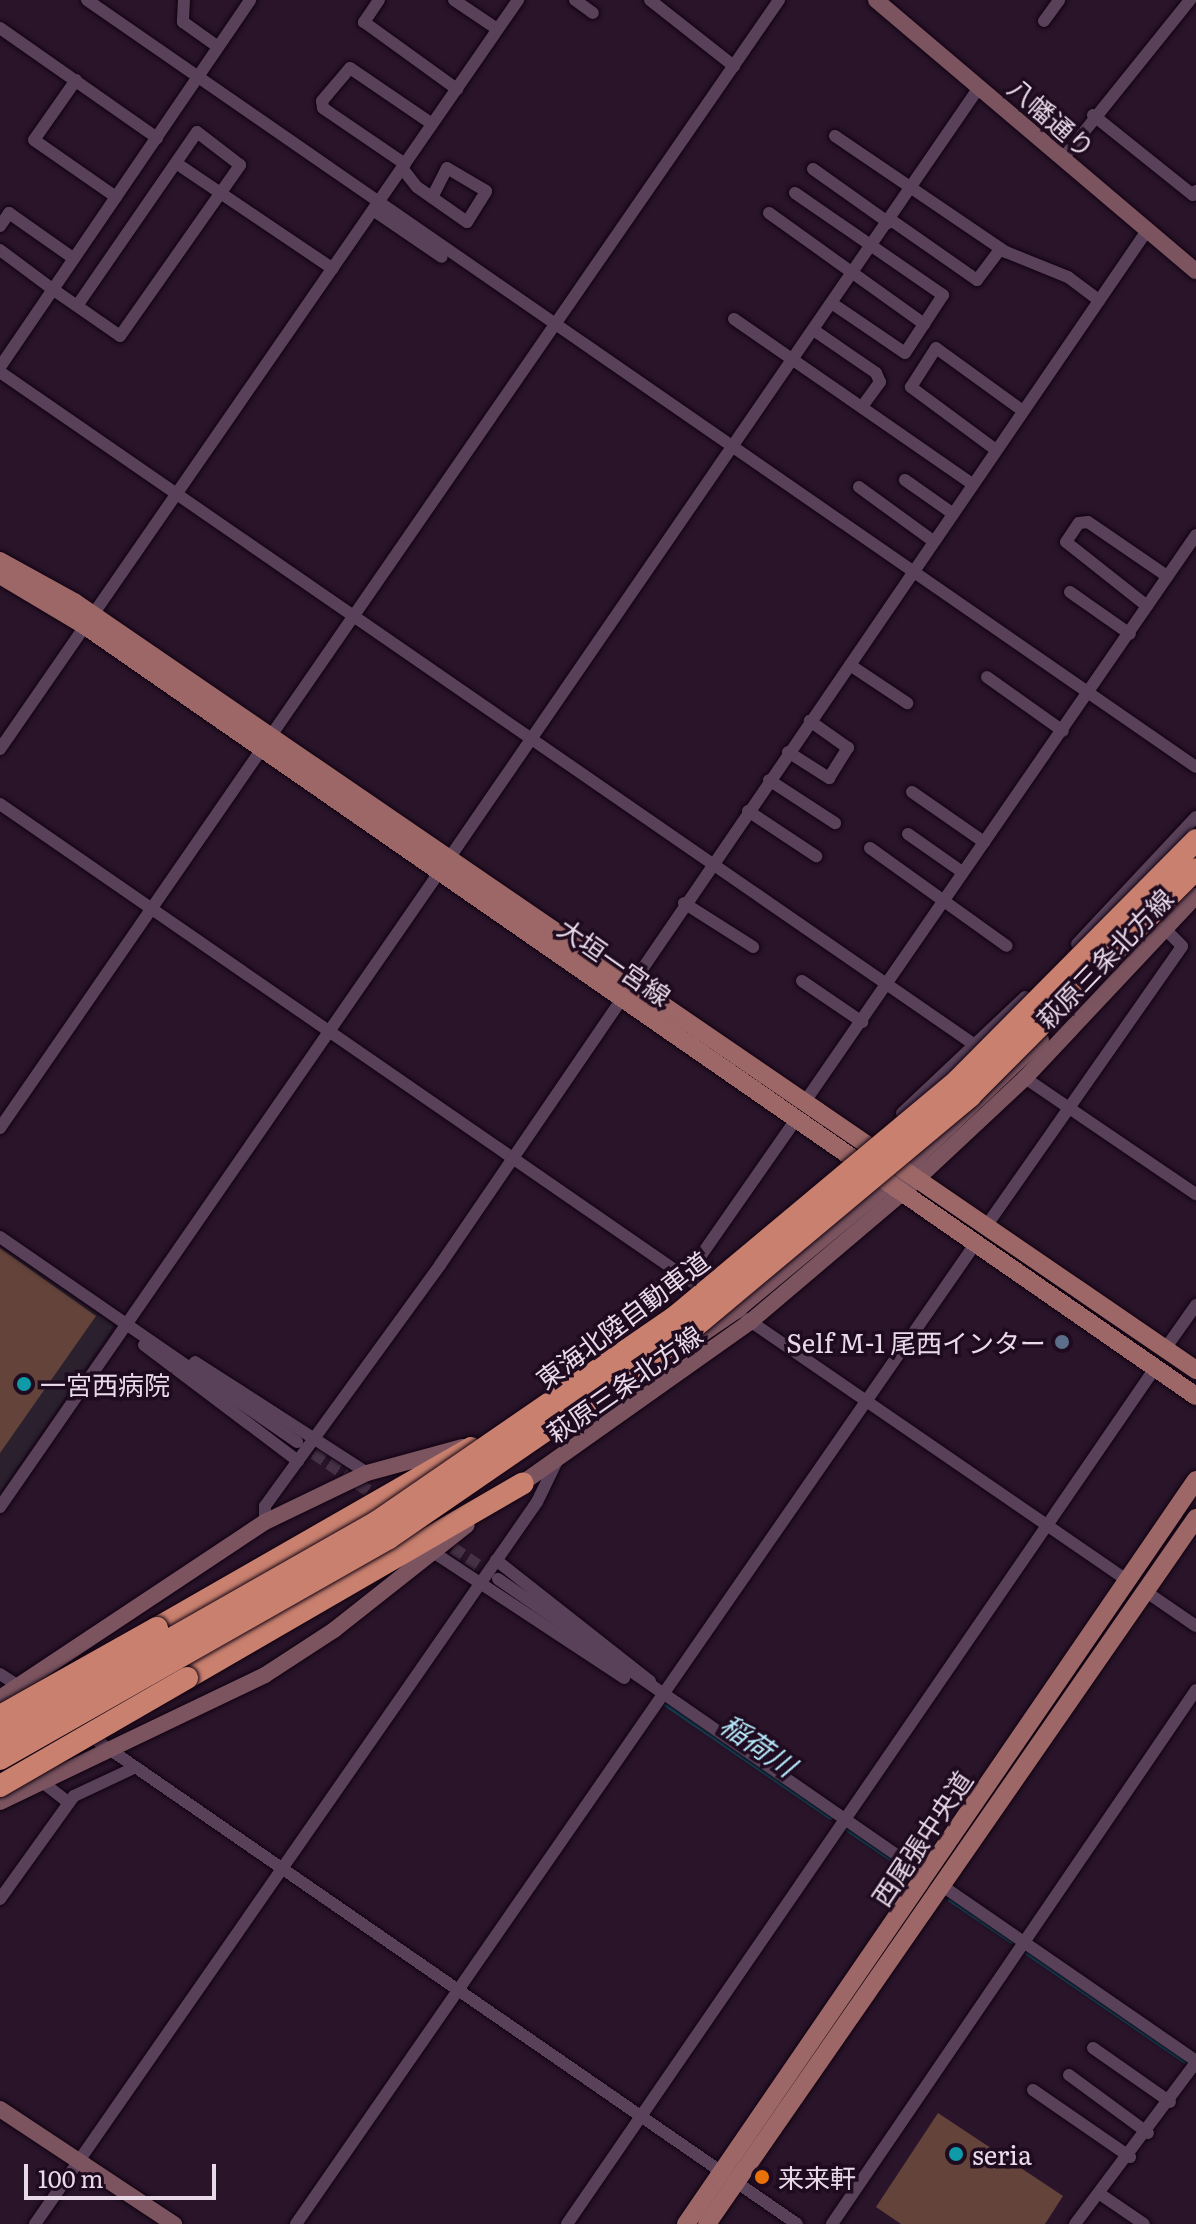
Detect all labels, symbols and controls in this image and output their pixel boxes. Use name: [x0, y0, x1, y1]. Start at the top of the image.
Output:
street label: 八幡通り: [1003, 71, 1101, 163]
street label: 萩原三条北方線: [1030, 882, 1178, 1034]
street label: 大垣一宮線: [553, 911, 677, 1011]
street label: 東海北陸自動車道: [530, 1244, 714, 1394]
street label: 萩原三条北方線: [541, 1318, 707, 1448]
place label: Self M-1 尾西インター: [786, 1326, 1046, 1358]
marker: Self M-1 尾西インター: [1053, 1333, 1071, 1351]
place label: 一宮西病院: [40, 1368, 170, 1400]
marker: 一宮西病院: [15, 1375, 33, 1393]
water label: 稲荷川: [715, 1706, 803, 1782]
street label: 西尾張中央道: [864, 1765, 978, 1911]
place label: seria: [972, 2138, 1032, 2170]
marker: seria: [947, 2145, 965, 2163]
scale bar: [28, 2148, 220, 2198]
text: 100 m: [38, 2160, 104, 2195]
place label: 来来軒: [778, 2161, 856, 2193]
marker: 来来軒: [753, 2168, 771, 2186]

